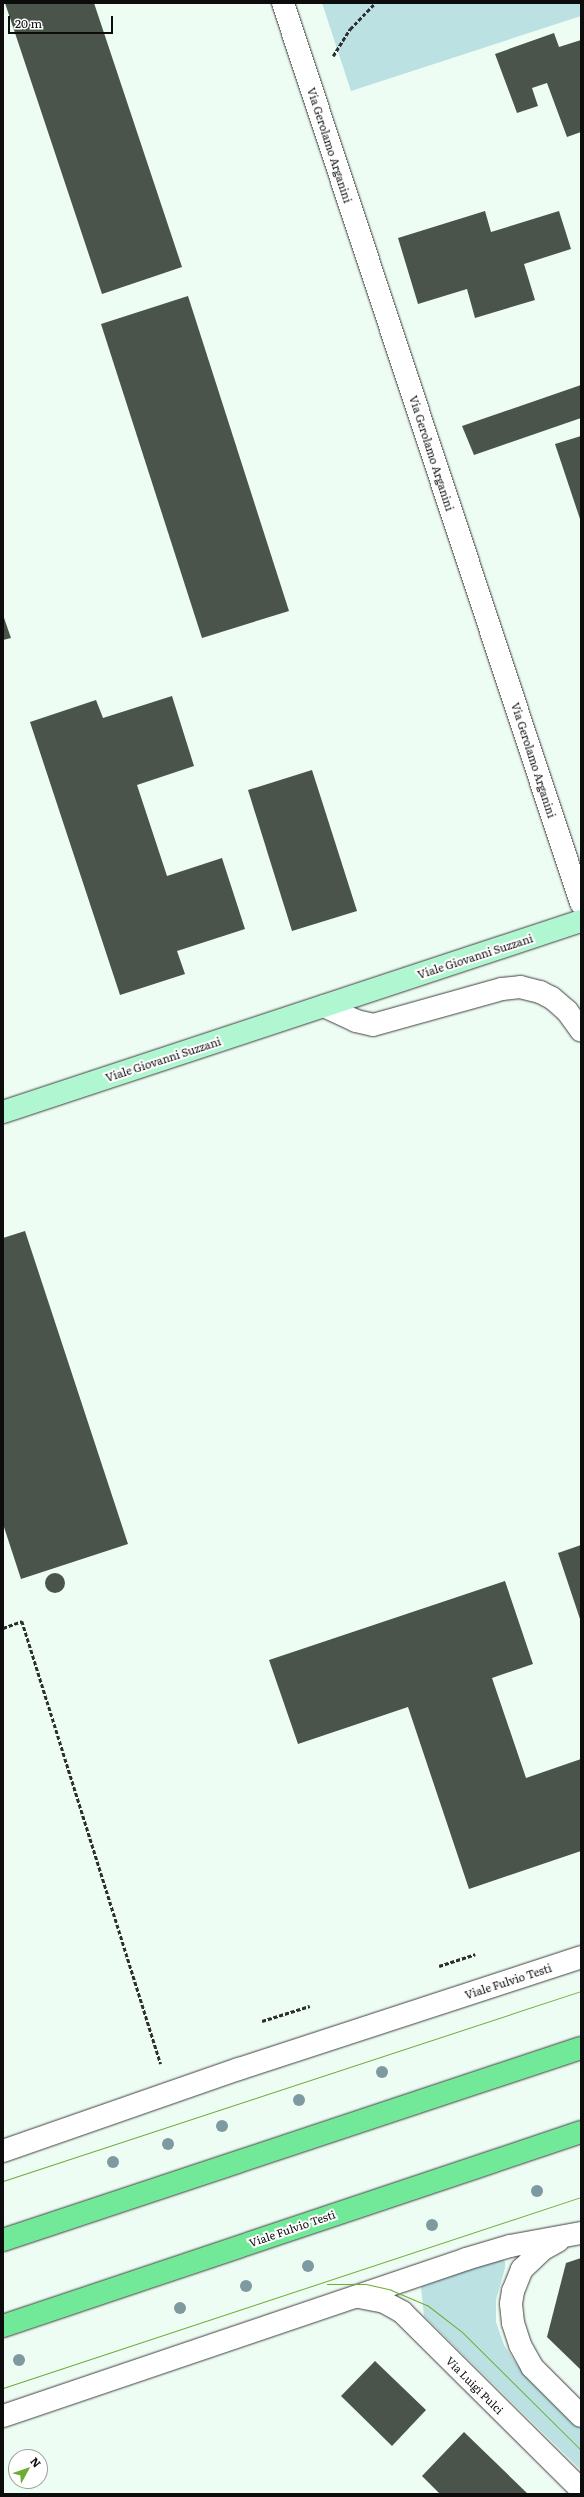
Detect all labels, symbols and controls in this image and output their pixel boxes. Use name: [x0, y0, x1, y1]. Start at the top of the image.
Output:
scale bar: [10, 8, 115, 34]
text: 20 m: [15, 14, 42, 32]
street label: Via Gerolamo Arganini: [305, 86, 355, 204]
street label: Via Gerolamo Arganini: [407, 394, 457, 512]
street label: Via Gerolamo Arganini: [509, 701, 559, 819]
street label: Viale Giovanni Suzzani: [416, 931, 534, 981]
street label: Viale Giovanni Suzzani: [104, 1034, 222, 1084]
street label: Viale Fulvio Testi: [463, 1961, 553, 2001]
street label: Viale Fulvio Testi: [247, 2207, 337, 2249]
street label: Via Luigi Pulci: [444, 2354, 506, 2416]
north arrow: [8, 2449, 48, 2489]
text: N: [27, 2453, 46, 2471]

